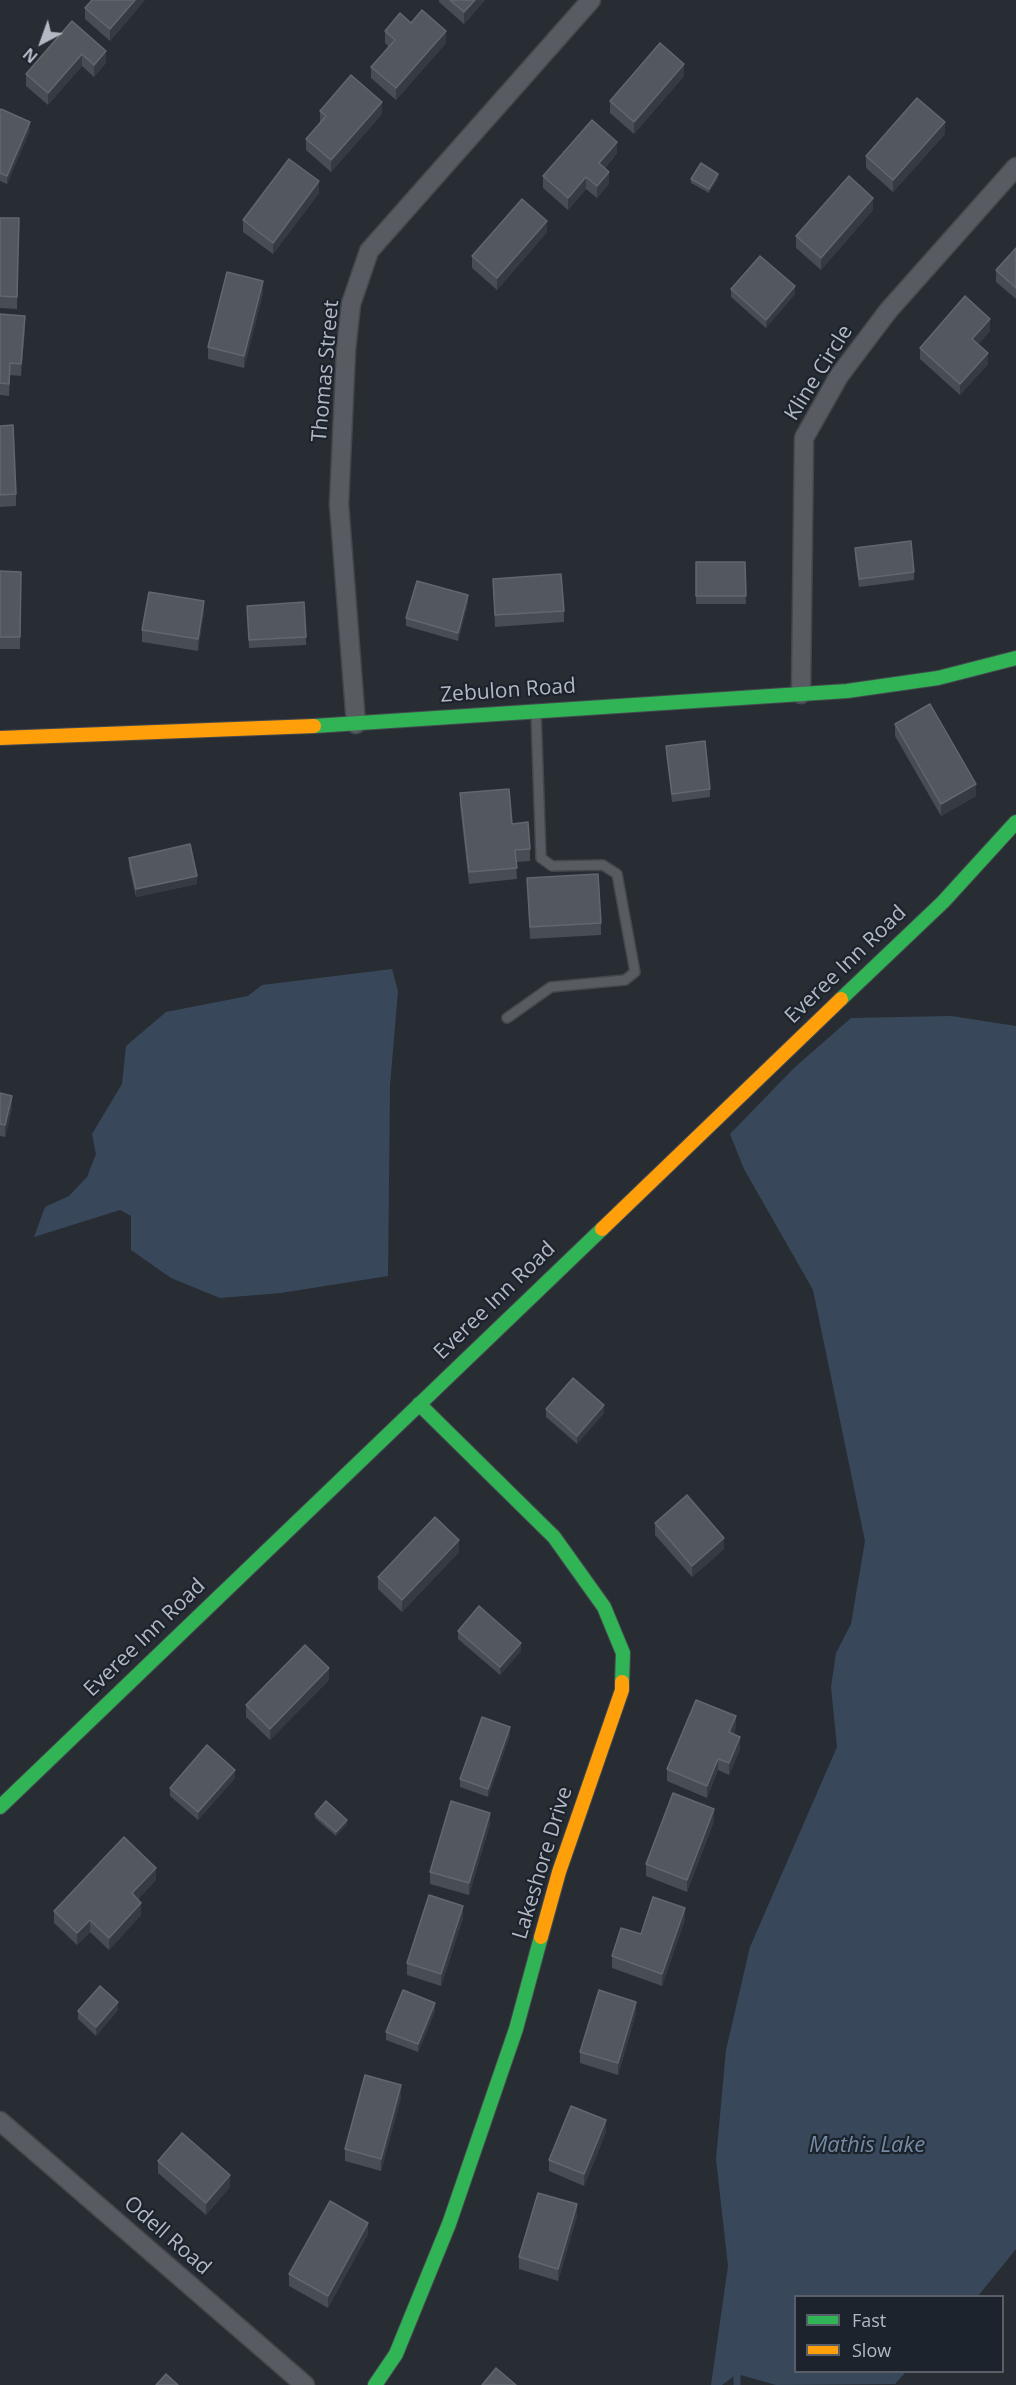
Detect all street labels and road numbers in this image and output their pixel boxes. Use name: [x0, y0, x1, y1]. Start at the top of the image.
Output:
street label: Thomas Street: [307, 299, 345, 443]
street label: Kline Circle: [780, 321, 858, 425]
street label: Zebulon Road: [439, 674, 577, 708]
street label: Everee Inn Road: [780, 901, 912, 1029]
street label: Everee Inn Road: [429, 1237, 561, 1365]
street label: Everee Inn Road: [79, 1574, 211, 1702]
street label: Lakeshore Drive: [508, 1784, 578, 1942]
street label: Odell Road: [118, 2191, 216, 2281]

